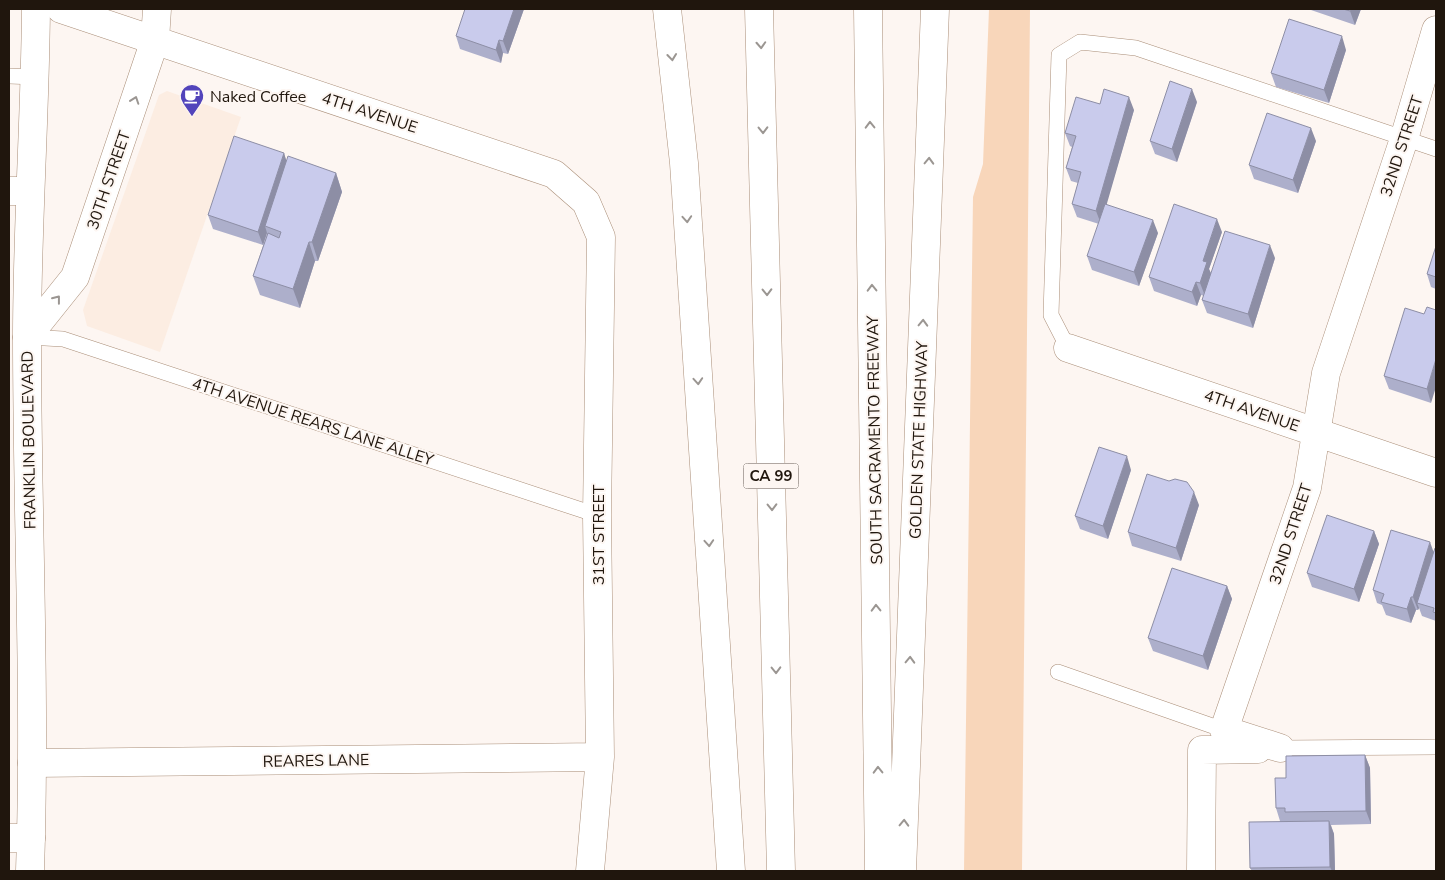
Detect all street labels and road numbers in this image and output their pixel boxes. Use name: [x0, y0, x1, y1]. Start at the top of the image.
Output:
street label: 4TH AVENUE: [319, 87, 420, 139]
street label: 32ND STREET: [1375, 93, 1429, 200]
street label: 30TH STREET: [82, 128, 136, 233]
street label: SOUTH SACRAMENTO FREEWAY: [862, 315, 888, 565]
street label: GOLDEN STATE HIGHWAY: [905, 340, 933, 539]
street label: FRANKLIN BOULEVARD: [16, 351, 42, 529]
street label: 4TH AVENUE REARS LANE ALLEY: [189, 372, 437, 472]
street label: 4TH AVENUE: [1201, 384, 1302, 438]
road number: CA 99: [744, 464, 798, 488]
street label: 32ND STREET: [1264, 481, 1318, 588]
street label: 31ST STREET: [588, 484, 610, 585]
street label: REARES LANE: [263, 749, 369, 773]

